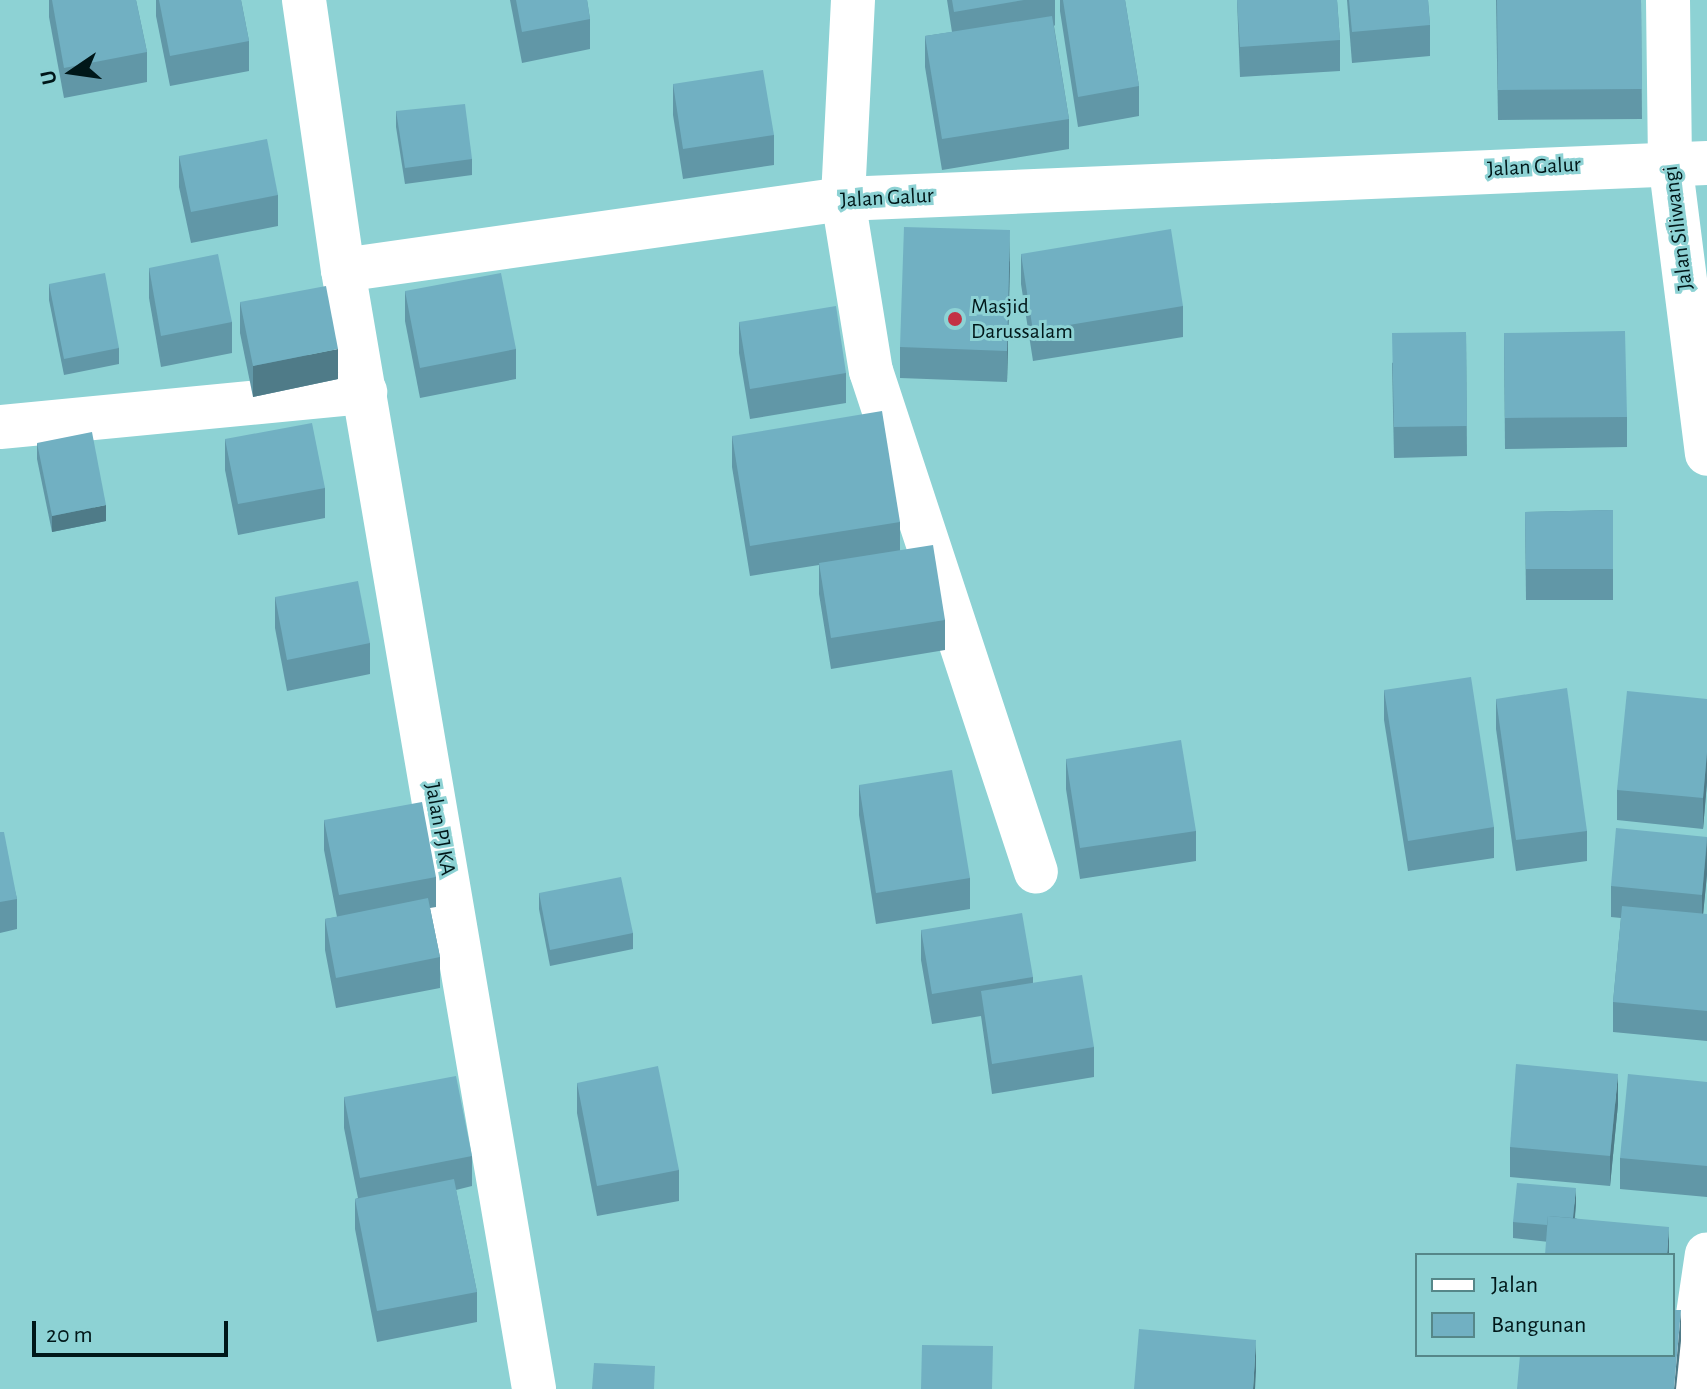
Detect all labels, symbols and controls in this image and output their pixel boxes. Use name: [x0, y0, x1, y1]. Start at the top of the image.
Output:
north arrow: [32, 32, 112, 112]
text: U: [36, 68, 61, 87]
street label: Jalan Galur: [1487, 151, 1581, 183]
street label: Jalan Siliwangi: [1657, 164, 1699, 292]
street label: Jalan Galur: [840, 182, 934, 214]
place label: Masjid Darussalam: [971, 293, 1073, 344]
marker: Masjid Darussalam: [946, 310, 964, 328]
street label: Jalan PJ KA: [419, 781, 461, 877]
legend: [1415, 1253, 1675, 1357]
text: Jalan: [1491, 1273, 1538, 1297]
scale bar: [36, 1305, 232, 1355]
text: Bangunan: [1491, 1313, 1586, 1337]
text: 20 m: [46, 1323, 93, 1347]

